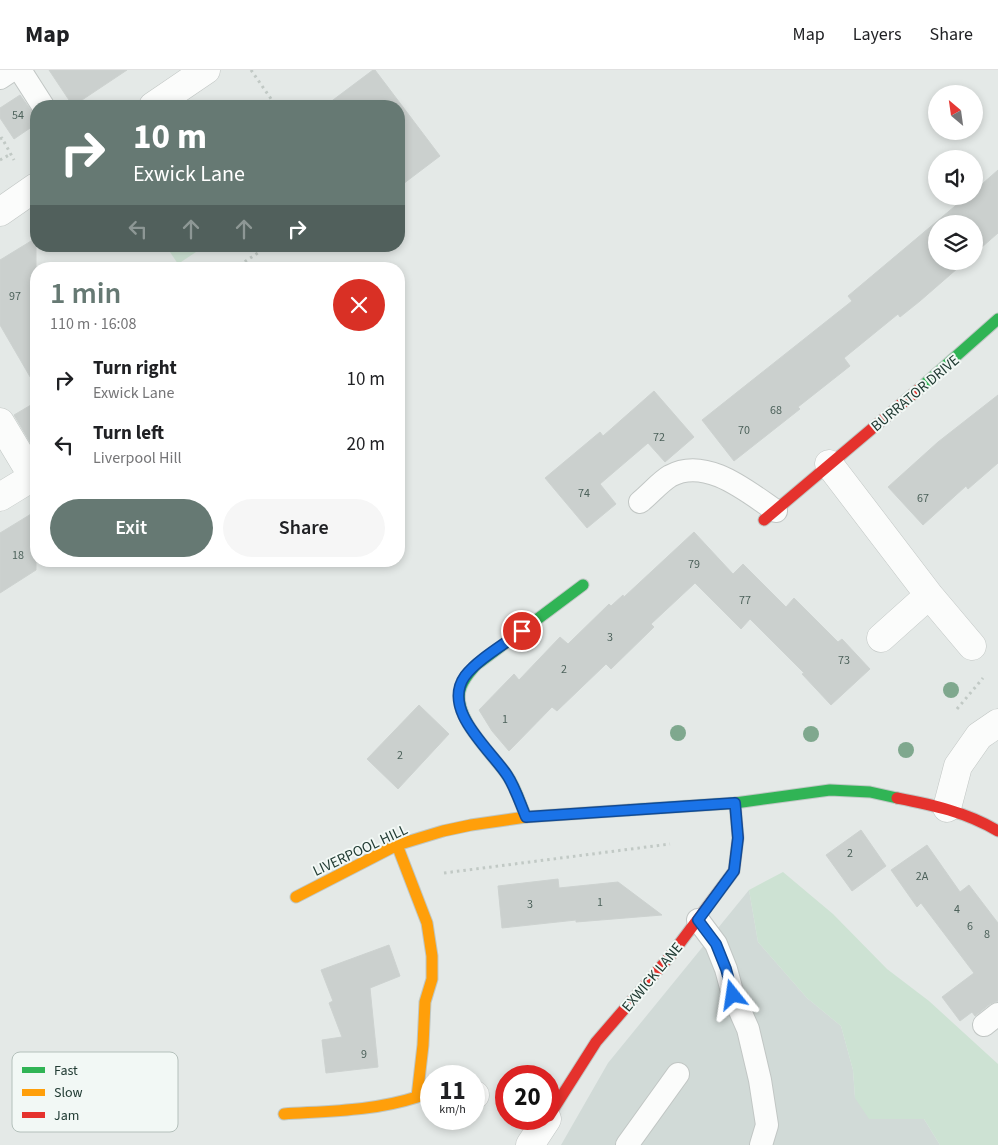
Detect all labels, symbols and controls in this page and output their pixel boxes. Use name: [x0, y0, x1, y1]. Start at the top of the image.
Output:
text: Map: [25, 17, 70, 52]
text: Map: [793, 22, 825, 47]
text: Layers: [853, 22, 902, 47]
text: Share: [930, 22, 973, 47]
north arrow: [928, 85, 982, 140]
map controls: [928, 85, 983, 270]
house number: 54: [12, 107, 24, 124]
text: 10 m: [133, 112, 207, 162]
icon: right: [50, 120, 115, 185]
button: sound: [928, 150, 983, 205]
text: Exwick Lane: [133, 158, 245, 190]
icon: left: [124, 215, 152, 243]
icon: ahead: [177, 215, 205, 243]
icon: ahead: [230, 215, 258, 243]
icon: right: [283, 215, 311, 243]
button: layers: [928, 215, 983, 270]
text: 1 min: [50, 272, 121, 315]
button: close: [333, 279, 385, 331]
house number: 97: [9, 288, 21, 305]
text: 110 m · 16:08: [50, 313, 137, 335]
street label: BURRATOR DRIVE: [867, 350, 964, 437]
text: Turn right: [93, 355, 177, 382]
icon: right: [50, 366, 78, 394]
text: 10 m: [347, 366, 385, 393]
text: Exwick Lane: [93, 382, 174, 404]
house number: 68: [770, 402, 782, 419]
text: Turn left: [93, 420, 164, 447]
house number: 70: [738, 422, 750, 439]
house number: 72: [653, 429, 665, 446]
icon: left: [50, 431, 78, 459]
text: 20 m: [347, 431, 385, 458]
text: Liverpool Hill: [93, 447, 182, 469]
house number: 74: [578, 485, 590, 502]
house number: 67: [917, 490, 929, 507]
button: Exit: [50, 499, 213, 557]
button: Share: [223, 499, 385, 557]
house number: 18: [12, 547, 24, 564]
house number: 79: [688, 556, 700, 573]
house number: 77: [739, 592, 751, 609]
pin: [501, 610, 543, 652]
icon: arrive: [508, 617, 536, 645]
house number: 3: [607, 629, 613, 646]
house number: 73: [838, 652, 850, 669]
house number: 2: [561, 661, 567, 678]
house number: 1: [502, 711, 508, 728]
house number: 2: [397, 747, 403, 764]
street label: LIVERPOOL HILL: [309, 819, 411, 882]
house number: 2: [847, 845, 853, 862]
house number: 2A: [916, 868, 929, 885]
house number: 1: [597, 894, 603, 911]
house number: 3: [527, 896, 533, 913]
house number: 4: [954, 901, 960, 918]
house number: 6: [967, 918, 973, 935]
house number: 8: [984, 926, 990, 943]
street label: EXWICK LANE: [617, 938, 688, 1017]
position arrow: [706, 968, 758, 1020]
house number: 9: [361, 1046, 367, 1063]
legend: [12, 1052, 178, 1132]
text: Fast: [54, 1061, 78, 1081]
speed limit sign: 20: [495, 1065, 560, 1130]
text: 11: [439, 1073, 466, 1109]
text: Slow: [54, 1083, 83, 1103]
text: km/h: [439, 1101, 466, 1118]
text: Jam: [54, 1106, 79, 1126]

